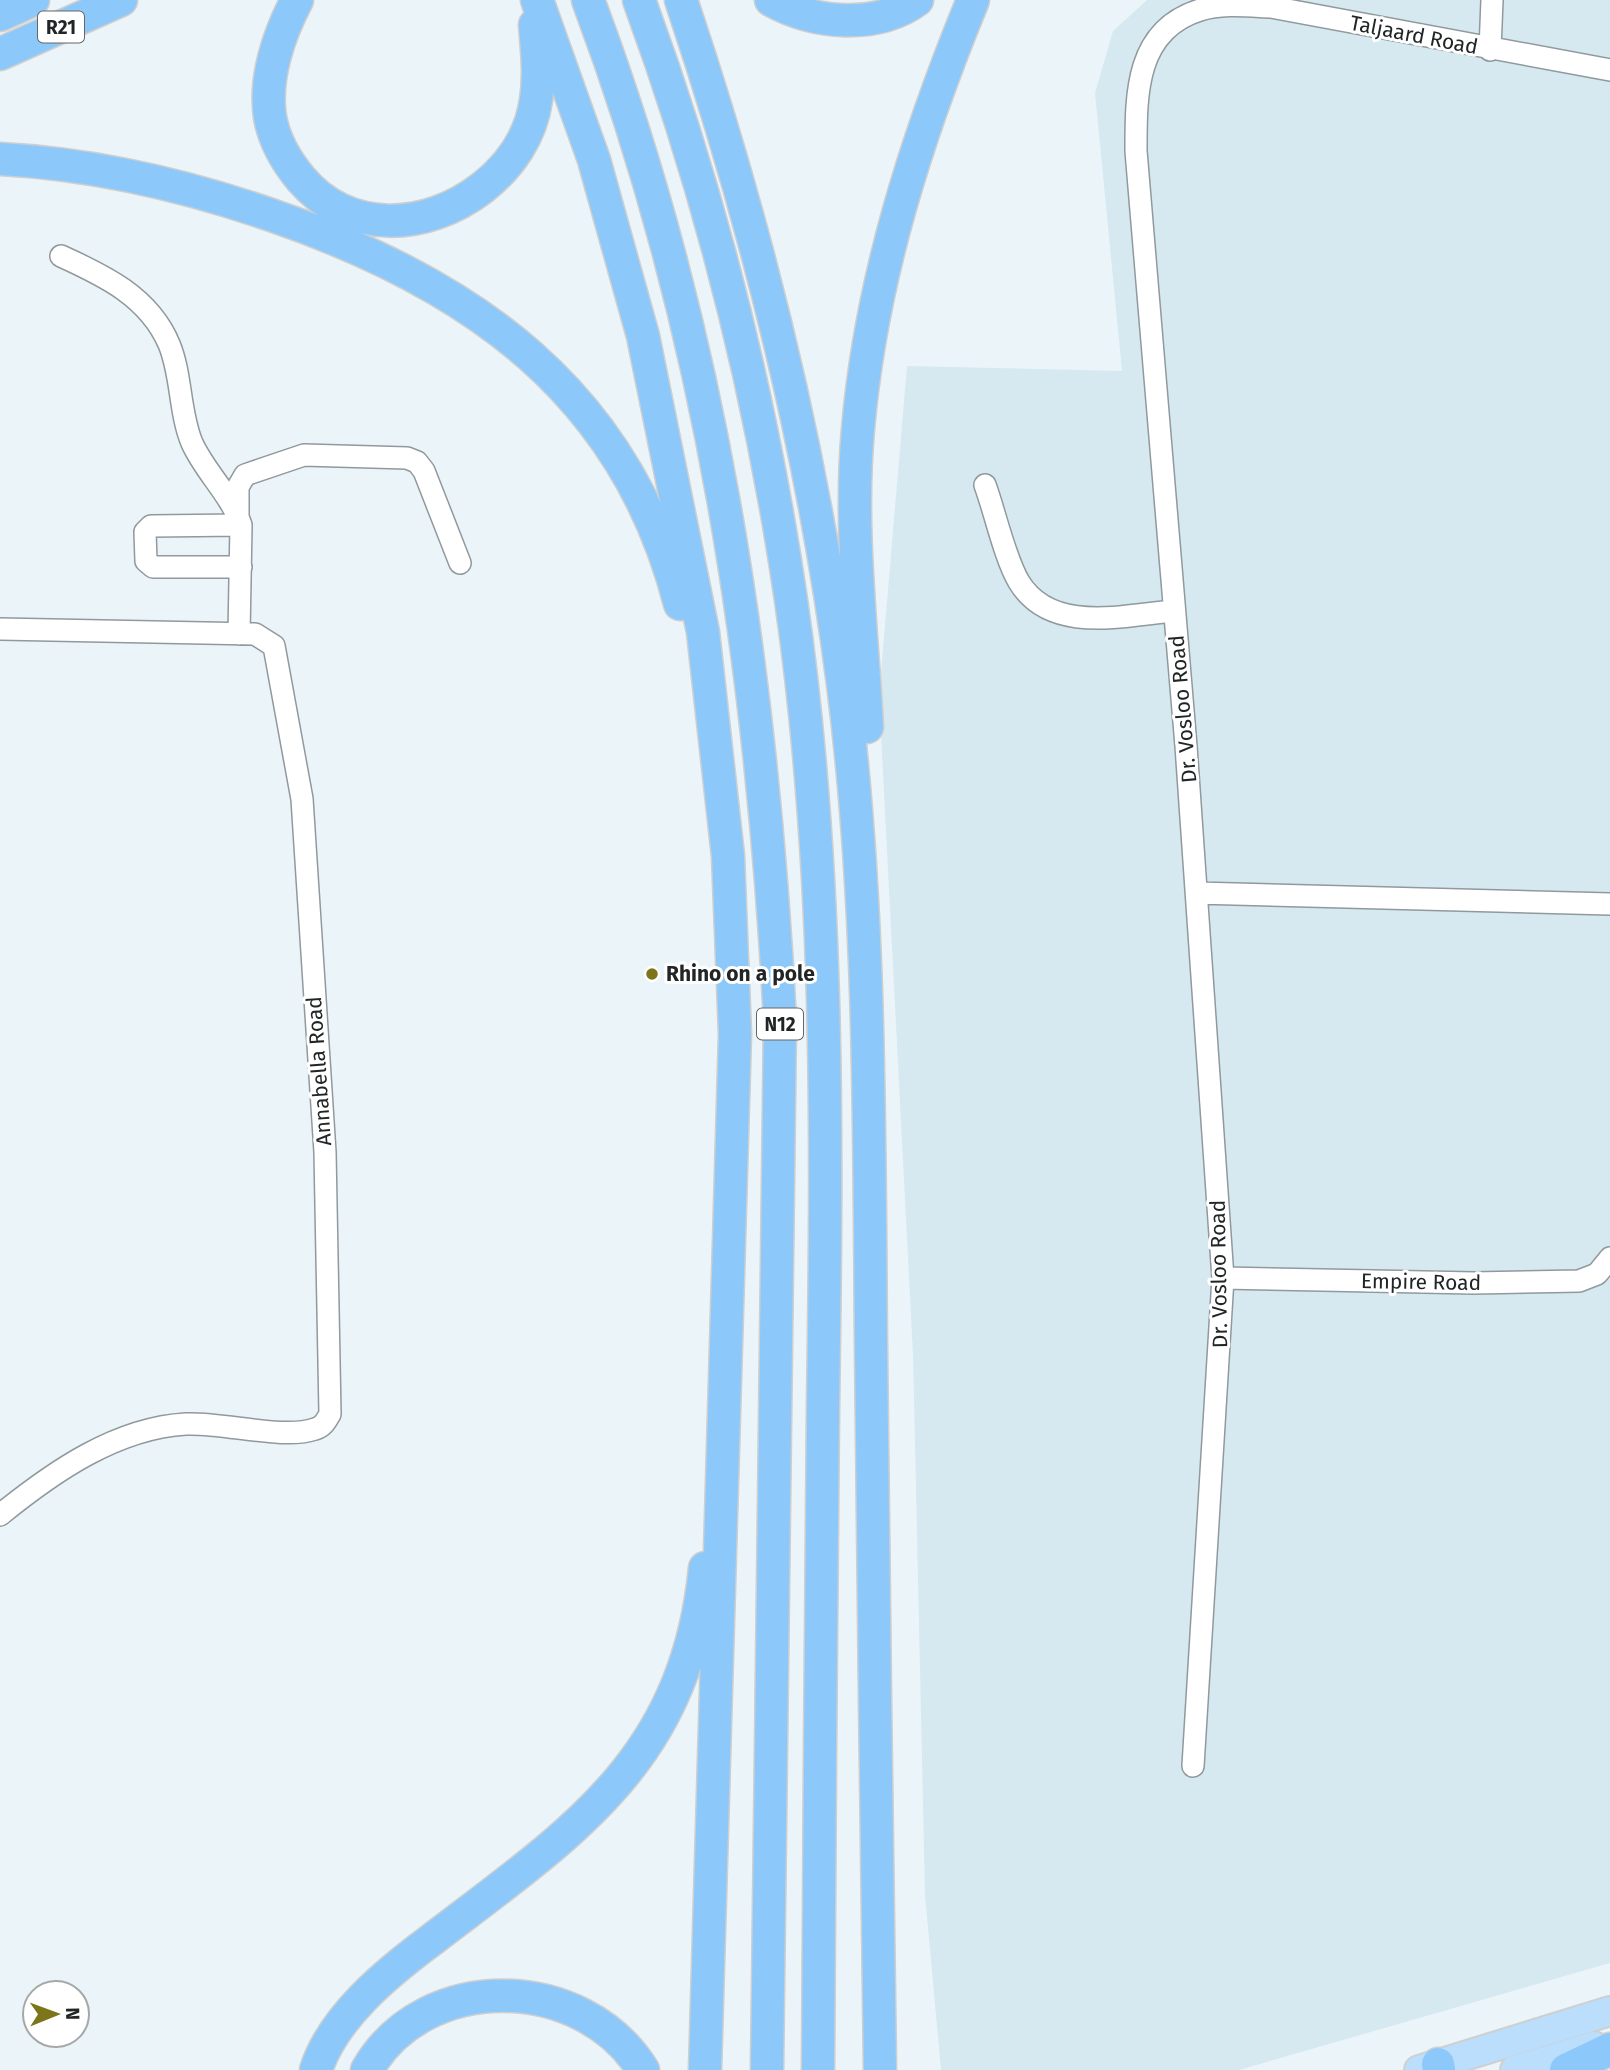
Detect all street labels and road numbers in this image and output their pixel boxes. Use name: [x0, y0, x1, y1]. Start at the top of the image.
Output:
street label: Taljaard Road: [1348, 10, 1480, 60]
road number: R21: [38, 12, 84, 42]
street label: Dr. Vosloo Road: [1164, 634, 1202, 784]
street label: Annabella Road: [301, 995, 337, 1147]
road number: N12: [757, 1008, 803, 1040]
street label: Dr. Vosloo Road: [1205, 1200, 1233, 1348]
street label: Empire Road: [1361, 1268, 1481, 1296]

